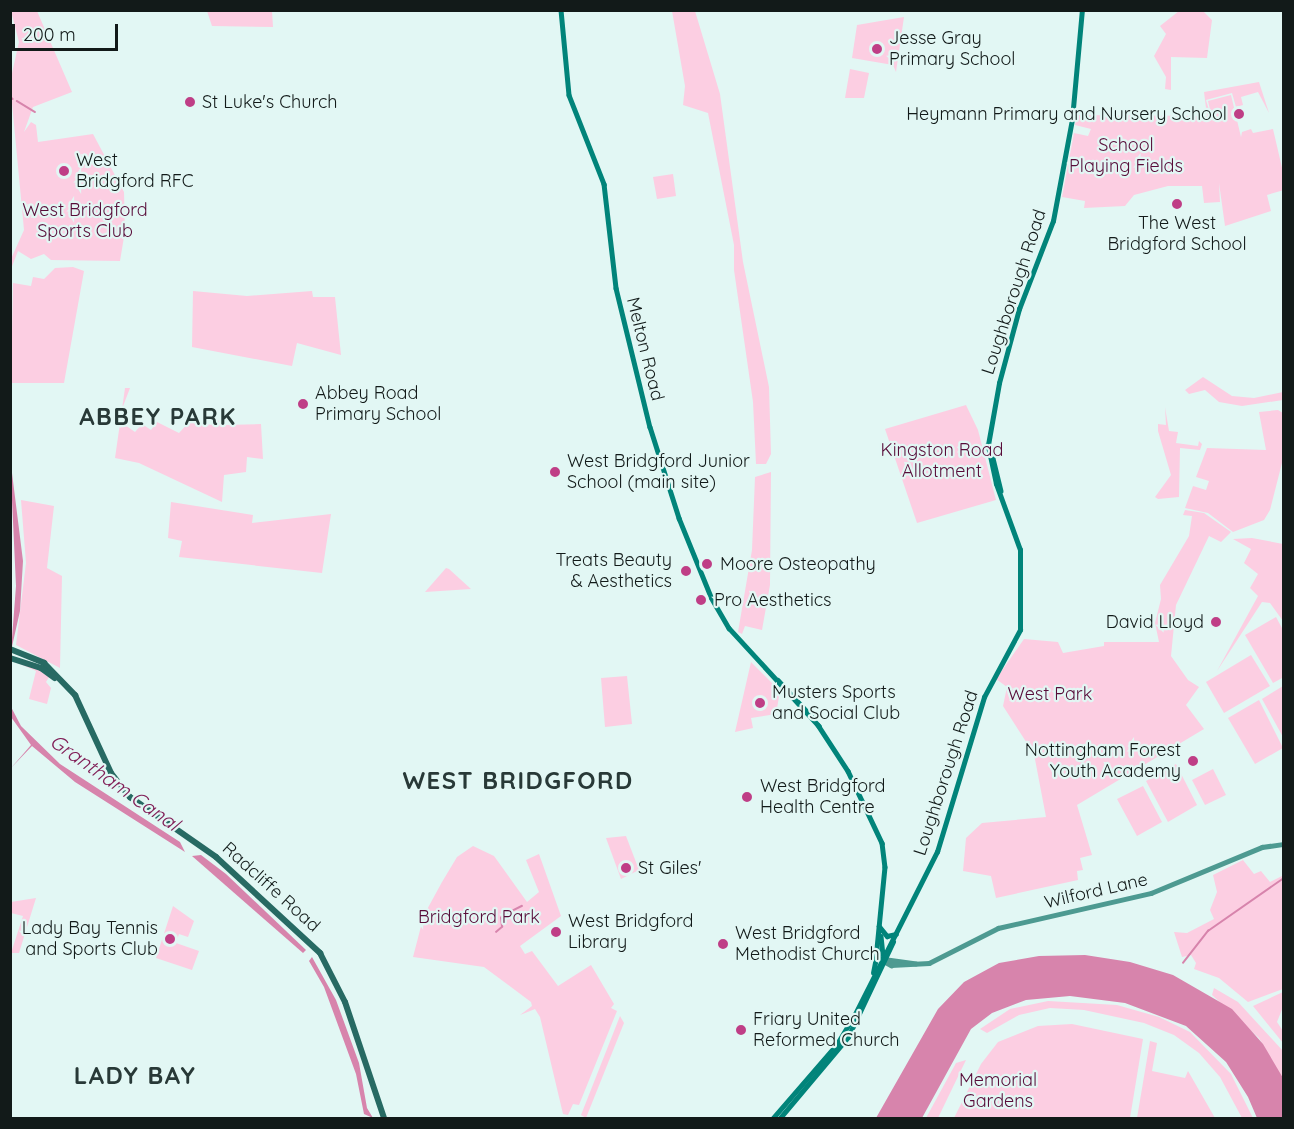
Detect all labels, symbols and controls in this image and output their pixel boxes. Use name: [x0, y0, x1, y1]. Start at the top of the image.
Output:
scale bar: [15, 12, 122, 50]
text: 200 m: [23, 23, 76, 46]
place label: Jesse Gray Primary School: [889, 28, 1015, 70]
marker: Jesse Gray Primary School: [870, 42, 884, 56]
place label: St Luke's Church: [202, 91, 337, 113]
marker: St Luke's Church: [183, 95, 197, 109]
place label: Heymann Primary and Nursery School: [906, 103, 1227, 125]
marker: Heymann Primary and Nursery School: [1232, 107, 1246, 121]
park label: School Playing Fields: [1069, 135, 1183, 178]
place label: West Bridgford RFC: [76, 150, 194, 192]
marker: West Bridgford RFC: [57, 164, 71, 178]
marker: The West Bridgford School: [1170, 197, 1184, 211]
park label: West Bridgford Sports Club: [22, 200, 148, 242]
street label: Loughborough Road: [977, 207, 1051, 377]
place label: The West Bridgford School: [1107, 213, 1247, 256]
street label: Melton Road: [622, 295, 668, 403]
place label: Abbey Road Primary School: [315, 383, 441, 426]
marker: Abbey Road Primary School: [296, 397, 310, 411]
district label: ABBEY PARK: [79, 403, 237, 431]
park label: Kingston Road Allotment: [881, 440, 1003, 482]
place label: West Bridgford Junior School (main site): [567, 451, 750, 494]
marker: West Bridgford Junior School (main site): [548, 465, 562, 479]
place label: Treats Beauty & Aesthetics: [555, 550, 672, 592]
place label: Moore Osteopathy: [720, 553, 876, 575]
marker: Moore Osteopathy: [698, 555, 716, 573]
marker: Treats Beauty & Aesthetics: [677, 562, 695, 580]
place label: Pro Aesthetics: [714, 589, 832, 611]
marker: Pro Aesthetics: [692, 591, 710, 609]
place label: David Lloyd: [1106, 611, 1204, 633]
marker: David Lloyd: [1209, 615, 1223, 629]
place label: Musters Sports and Social Club: [772, 682, 900, 724]
park label: West Park: [1008, 683, 1092, 705]
street label: Loughborough Road: [909, 688, 983, 858]
marker: Musters Sports and Social Club: [753, 696, 767, 710]
water label: Grantham Canal: [46, 728, 184, 836]
place label: Nottingham Forest Youth Academy: [1025, 740, 1181, 783]
marker: Nottingham Forest Youth Academy: [1186, 754, 1200, 768]
district label: WEST BRIDGFORD: [402, 767, 634, 795]
place label: West Bridgford Health Centre: [760, 776, 886, 818]
marker: West Bridgford Health Centre: [738, 788, 756, 806]
street label: Radcliffe Road: [218, 837, 324, 937]
place label: St Giles': [638, 857, 702, 879]
marker: St Giles': [619, 861, 633, 875]
street label: Wilford Lane: [1042, 869, 1150, 913]
park label: Bridgford Park: [418, 906, 540, 928]
place label: West Bridgford Library: [568, 911, 694, 954]
place label: Lady Bay Tennis and Sports Club: [22, 918, 158, 960]
place label: West Bridgford Methodist Church: [735, 923, 880, 966]
marker: West Bridgford Library: [549, 925, 563, 939]
marker: Lady Bay Tennis and Sports Club: [163, 932, 177, 946]
marker: West Bridgford Methodist Church: [716, 937, 730, 951]
place label: Friary United Reformed Church: [753, 1009, 899, 1052]
marker: Friary United Reformed Church: [734, 1023, 748, 1037]
district label: LADY BAY: [74, 1062, 196, 1090]
park label: Memorial Gardens: [959, 1070, 1037, 1112]

